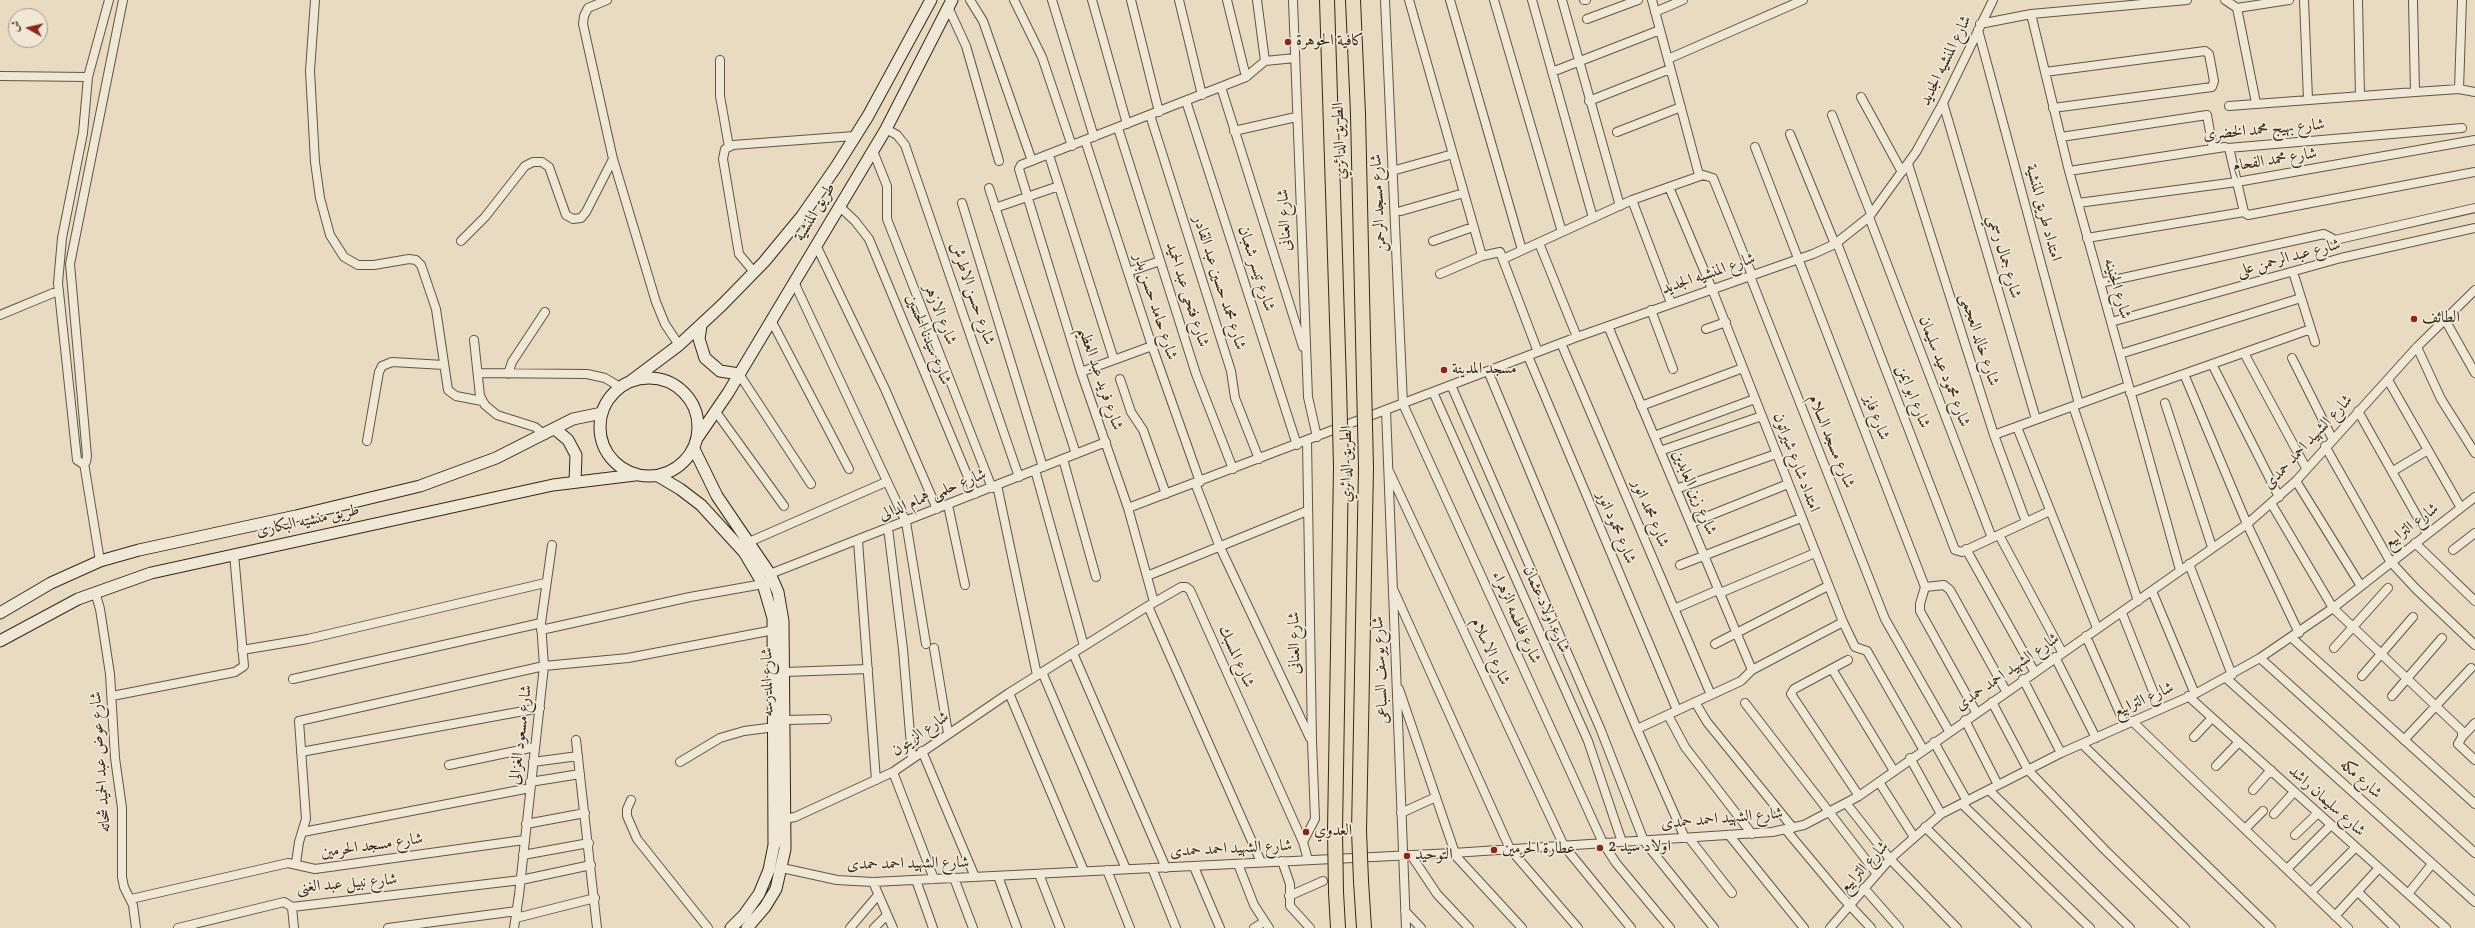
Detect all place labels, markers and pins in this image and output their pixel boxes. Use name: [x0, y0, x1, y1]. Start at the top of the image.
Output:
place label: كافية الحوهرة: [1296, 32, 1364, 52]
marker: كافية الحوهرة: [1283, 37, 1293, 47]
place label: الطائف: [2422, 309, 2460, 329]
marker: الطائف: [2409, 314, 2419, 324]
place label: مسجد المدينة: [1452, 360, 1517, 380]
marker: مسجد المدينة: [1439, 365, 1449, 375]
place label: العدوي: [1314, 822, 1352, 842]
marker: العدوي: [1301, 827, 1311, 837]
place label: اولاد سيد 2: [1608, 838, 1671, 858]
place label: عطارة الحرمين: [1502, 840, 1575, 860]
marker: اولاد سيد 2: [1595, 843, 1605, 853]
marker: عطارة الحرمين: [1489, 845, 1499, 855]
place label: التوحيد: [1415, 846, 1453, 866]
marker: التوحيد: [1402, 851, 1412, 861]

